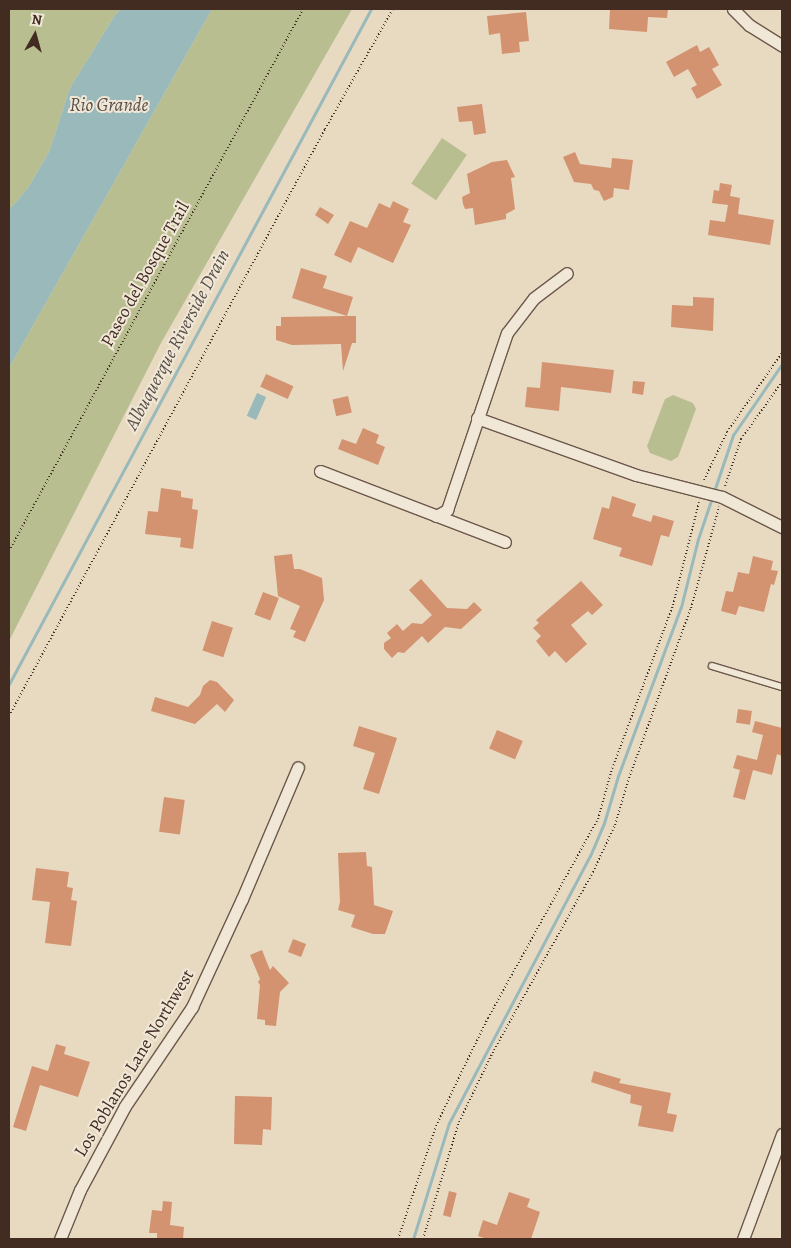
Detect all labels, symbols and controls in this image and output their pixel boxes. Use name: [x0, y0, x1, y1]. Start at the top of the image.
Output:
north arrow: [10, 10, 60, 60]
text: N: [31, 10, 43, 30]
water label: Rio Grande: [70, 95, 148, 117]
street label: Paseo del Bosque Trail: [96, 198, 194, 350]
water label: Albuquerque Riverside Drain: [121, 246, 235, 434]
street label: Los Poblanos Lane Northwest: [69, 965, 199, 1161]

